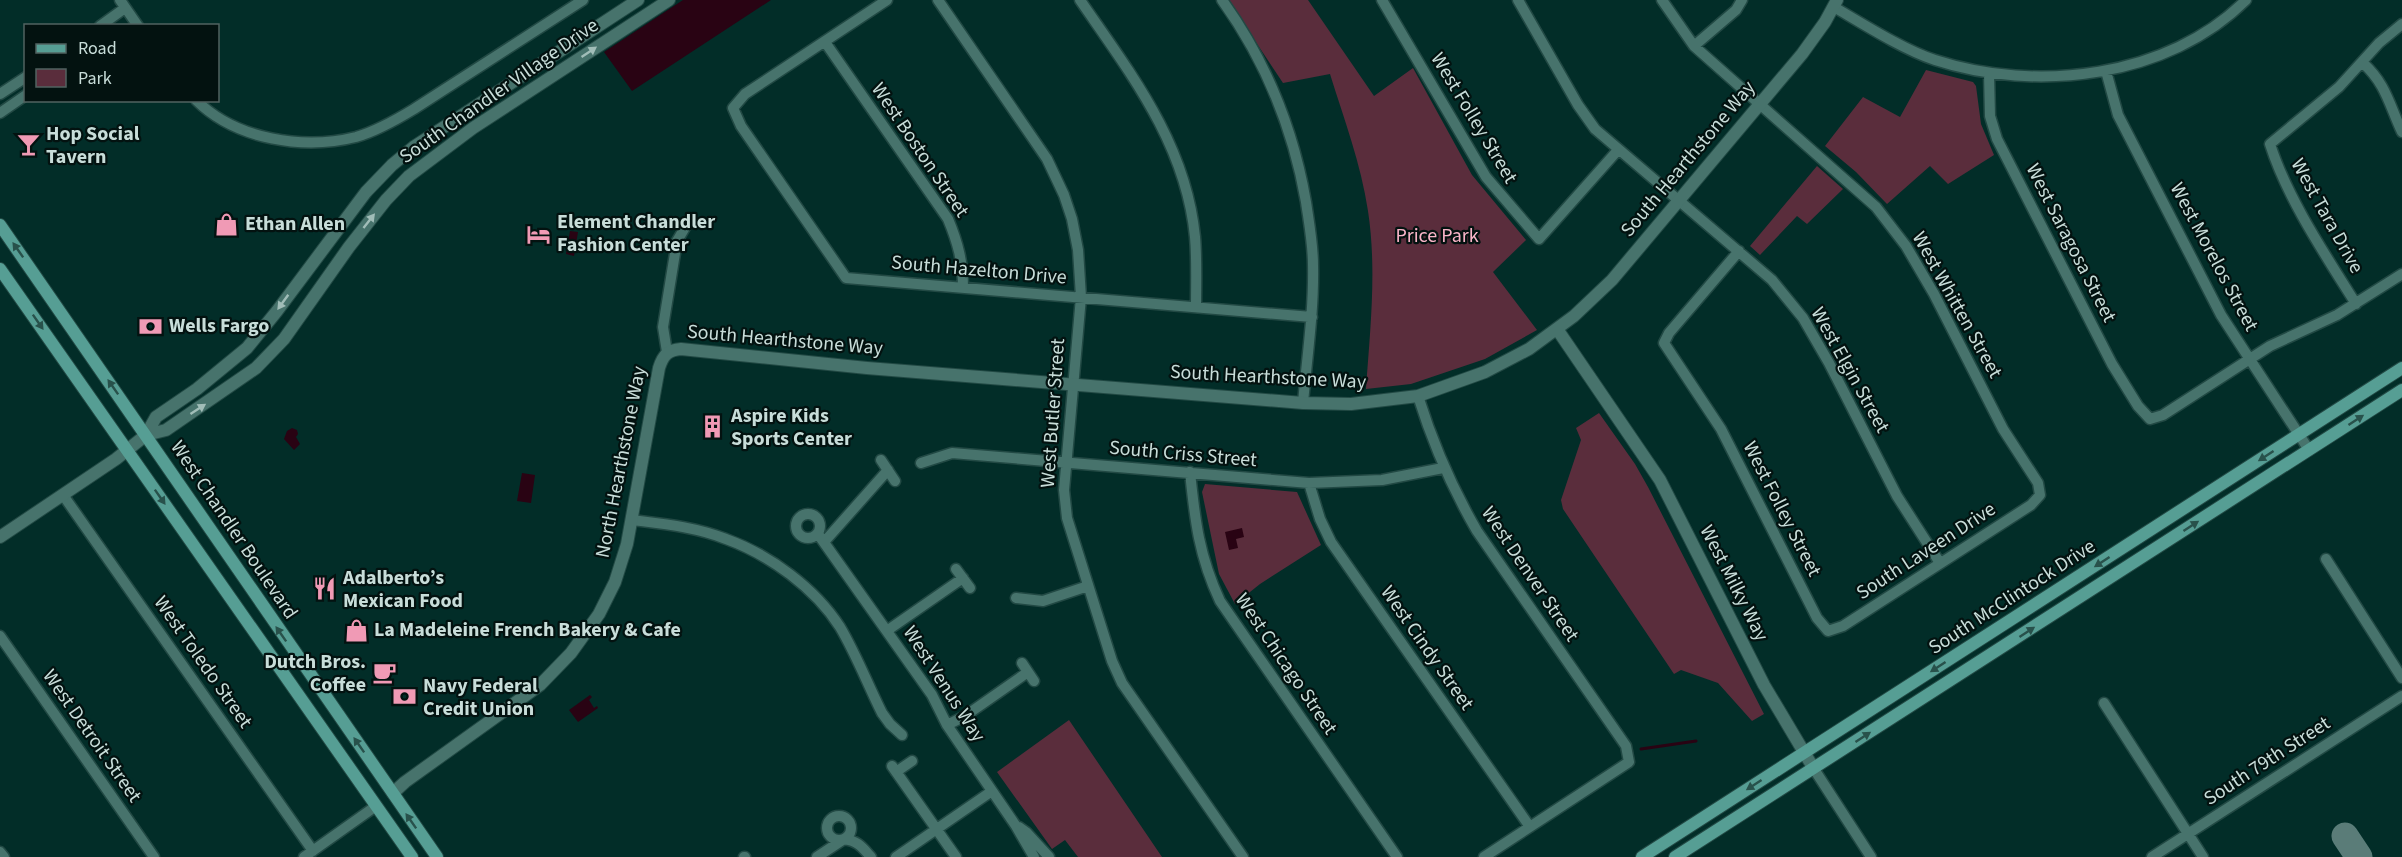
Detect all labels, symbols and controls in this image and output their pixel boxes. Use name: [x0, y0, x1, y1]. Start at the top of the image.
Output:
street label: South Chandler Village Drive: [394, 12, 604, 170]
legend: [24, 24, 219, 102]
text: Road: [78, 36, 117, 61]
one-way arrow: [581, 47, 597, 58]
street label: West Folley Street: [1424, 47, 1524, 189]
text: Park: [78, 66, 112, 91]
street label: South Hearthstone Way: [1614, 74, 1762, 243]
street label: West Boston Street: [864, 77, 976, 223]
place label: Hop Social Tavern: [46, 120, 140, 171]
bar icon: Hop Social Tavern: [15, 132, 41, 158]
street label: West Tara Drive: [2284, 153, 2370, 279]
street label: West Saragosa Street: [2019, 159, 2123, 327]
street label: West Morelos Street: [2163, 178, 2265, 337]
place label: Element Chandler Fashion Center: [557, 208, 715, 259]
place label: Ethan Allen: [245, 210, 345, 238]
shop icon: Ethan Allen: [214, 211, 240, 237]
one-way arrow: [363, 214, 375, 229]
hotel icon: Element Chandler Fashion Center: [526, 221, 552, 247]
park label: Price Park: [1395, 222, 1479, 250]
street label: West Whitten Street: [1905, 227, 2009, 384]
one-way arrow: [12, 243, 24, 259]
street label: South Hazelton Drive: [890, 248, 1068, 292]
one-way arrow: [277, 294, 289, 310]
street label: West Elgin Street: [1804, 302, 1896, 438]
place label: Wells Fargo: [169, 312, 269, 340]
bank icon: Wells Fargo: [138, 313, 164, 339]
one-way arrow: [32, 314, 44, 330]
street label: South Hearthstone Way: [686, 317, 885, 363]
street label: West Butler Street: [1034, 337, 1072, 489]
street label: South Hearthstone Way: [1169, 358, 1367, 396]
street label: North Hearthstone Way: [589, 363, 653, 560]
one-way arrow: [107, 379, 119, 395]
place label: Aspire Kids Sports Center: [730, 402, 852, 453]
one-way arrow: [189, 403, 205, 415]
building icon: Aspire Kids Sports Center: [700, 414, 726, 440]
one-way arrow: [2347, 414, 2363, 426]
street label: South Criss Street: [1108, 434, 1258, 474]
street label: West Chandler Boulevard: [164, 435, 304, 625]
street label: West Folley Street: [1736, 436, 1828, 582]
one-way arrow: [2258, 450, 2274, 461]
one-way arrow: [154, 489, 165, 505]
street label: South Laveen Drive: [1851, 495, 2001, 607]
street label: West Denver Street: [1474, 501, 1586, 647]
street label: West Milky Way: [1693, 520, 1776, 647]
one-way arrow: [2183, 521, 2199, 532]
street label: South McClintock Drive: [1923, 532, 2101, 662]
one-way arrow: [2094, 556, 2110, 567]
place label: Adalberto’s Mexican Food: [342, 564, 463, 615]
restaurant icon: Adalberto’s Mexican Food: [312, 576, 338, 602]
street label: West Cindy Street: [1374, 580, 1481, 716]
street label: West Chicago Street: [1228, 588, 1344, 741]
street label: West Toledo Street: [147, 590, 259, 734]
place label: La Madeleine French Bakery & Cafe: [374, 616, 681, 644]
shop icon: La Madeleine French Bakery & Cafe: [343, 617, 369, 643]
street label: West Venus Way: [896, 620, 992, 748]
one-way arrow: [275, 626, 287, 642]
one-way arrow: [2019, 626, 2035, 637]
place label: Dutch Bros. Coffee: [264, 648, 366, 699]
cafe icon: Dutch Bros. Coffee: [371, 660, 397, 686]
one-way arrow: [1930, 661, 1946, 672]
street label: West Detroit Street: [36, 664, 148, 808]
place label: Navy Federal Credit Union: [423, 672, 538, 723]
bank icon: Navy Federal Credit Union: [392, 684, 418, 710]
street label: South 79th Street: [2198, 709, 2336, 812]
one-way arrow: [1855, 732, 1871, 743]
one-way arrow: [353, 738, 365, 754]
one-way arrow: [1746, 779, 1762, 790]
one-way arrow: [405, 813, 417, 829]

